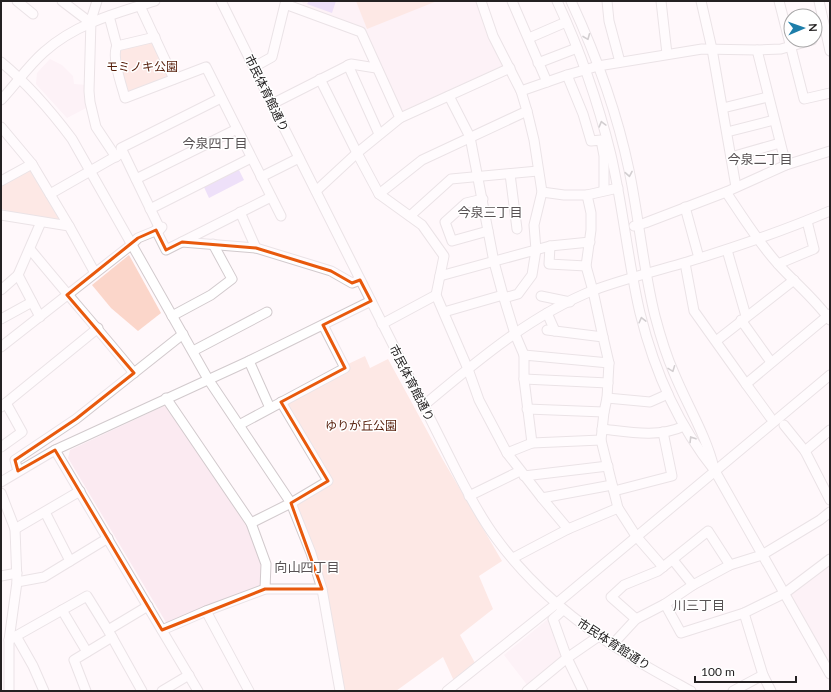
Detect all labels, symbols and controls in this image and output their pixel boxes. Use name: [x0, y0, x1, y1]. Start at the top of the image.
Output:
north arrow: [783, 8, 823, 48]
text: N: [807, 23, 820, 32]
one-way arrow: [582, 33, 590, 40]
street label: 市民体育館通り: [242, 52, 292, 134]
park label: モミノキ公園: [106, 59, 178, 74]
one-way arrow: [599, 121, 607, 128]
district label: 今泉四丁目: [182, 135, 248, 151]
district label: 今泉二丁目: [727, 151, 793, 167]
one-way arrow: [625, 171, 633, 177]
district label: 今泉三丁目: [457, 204, 523, 220]
one-way arrow: [638, 317, 647, 324]
street label: 市民体育館通り: [386, 342, 438, 424]
one-way arrow: [668, 366, 676, 373]
park label: ゆりが丘公園: [325, 418, 397, 433]
one-way arrow: [690, 436, 697, 443]
district label: 向山四丁目: [274, 559, 340, 575]
district label: 川三丁目: [673, 597, 725, 613]
street label: 市民体育館通り: [575, 615, 653, 673]
scale bar: [695, 658, 796, 684]
text: 100 m: [701, 664, 735, 679]

